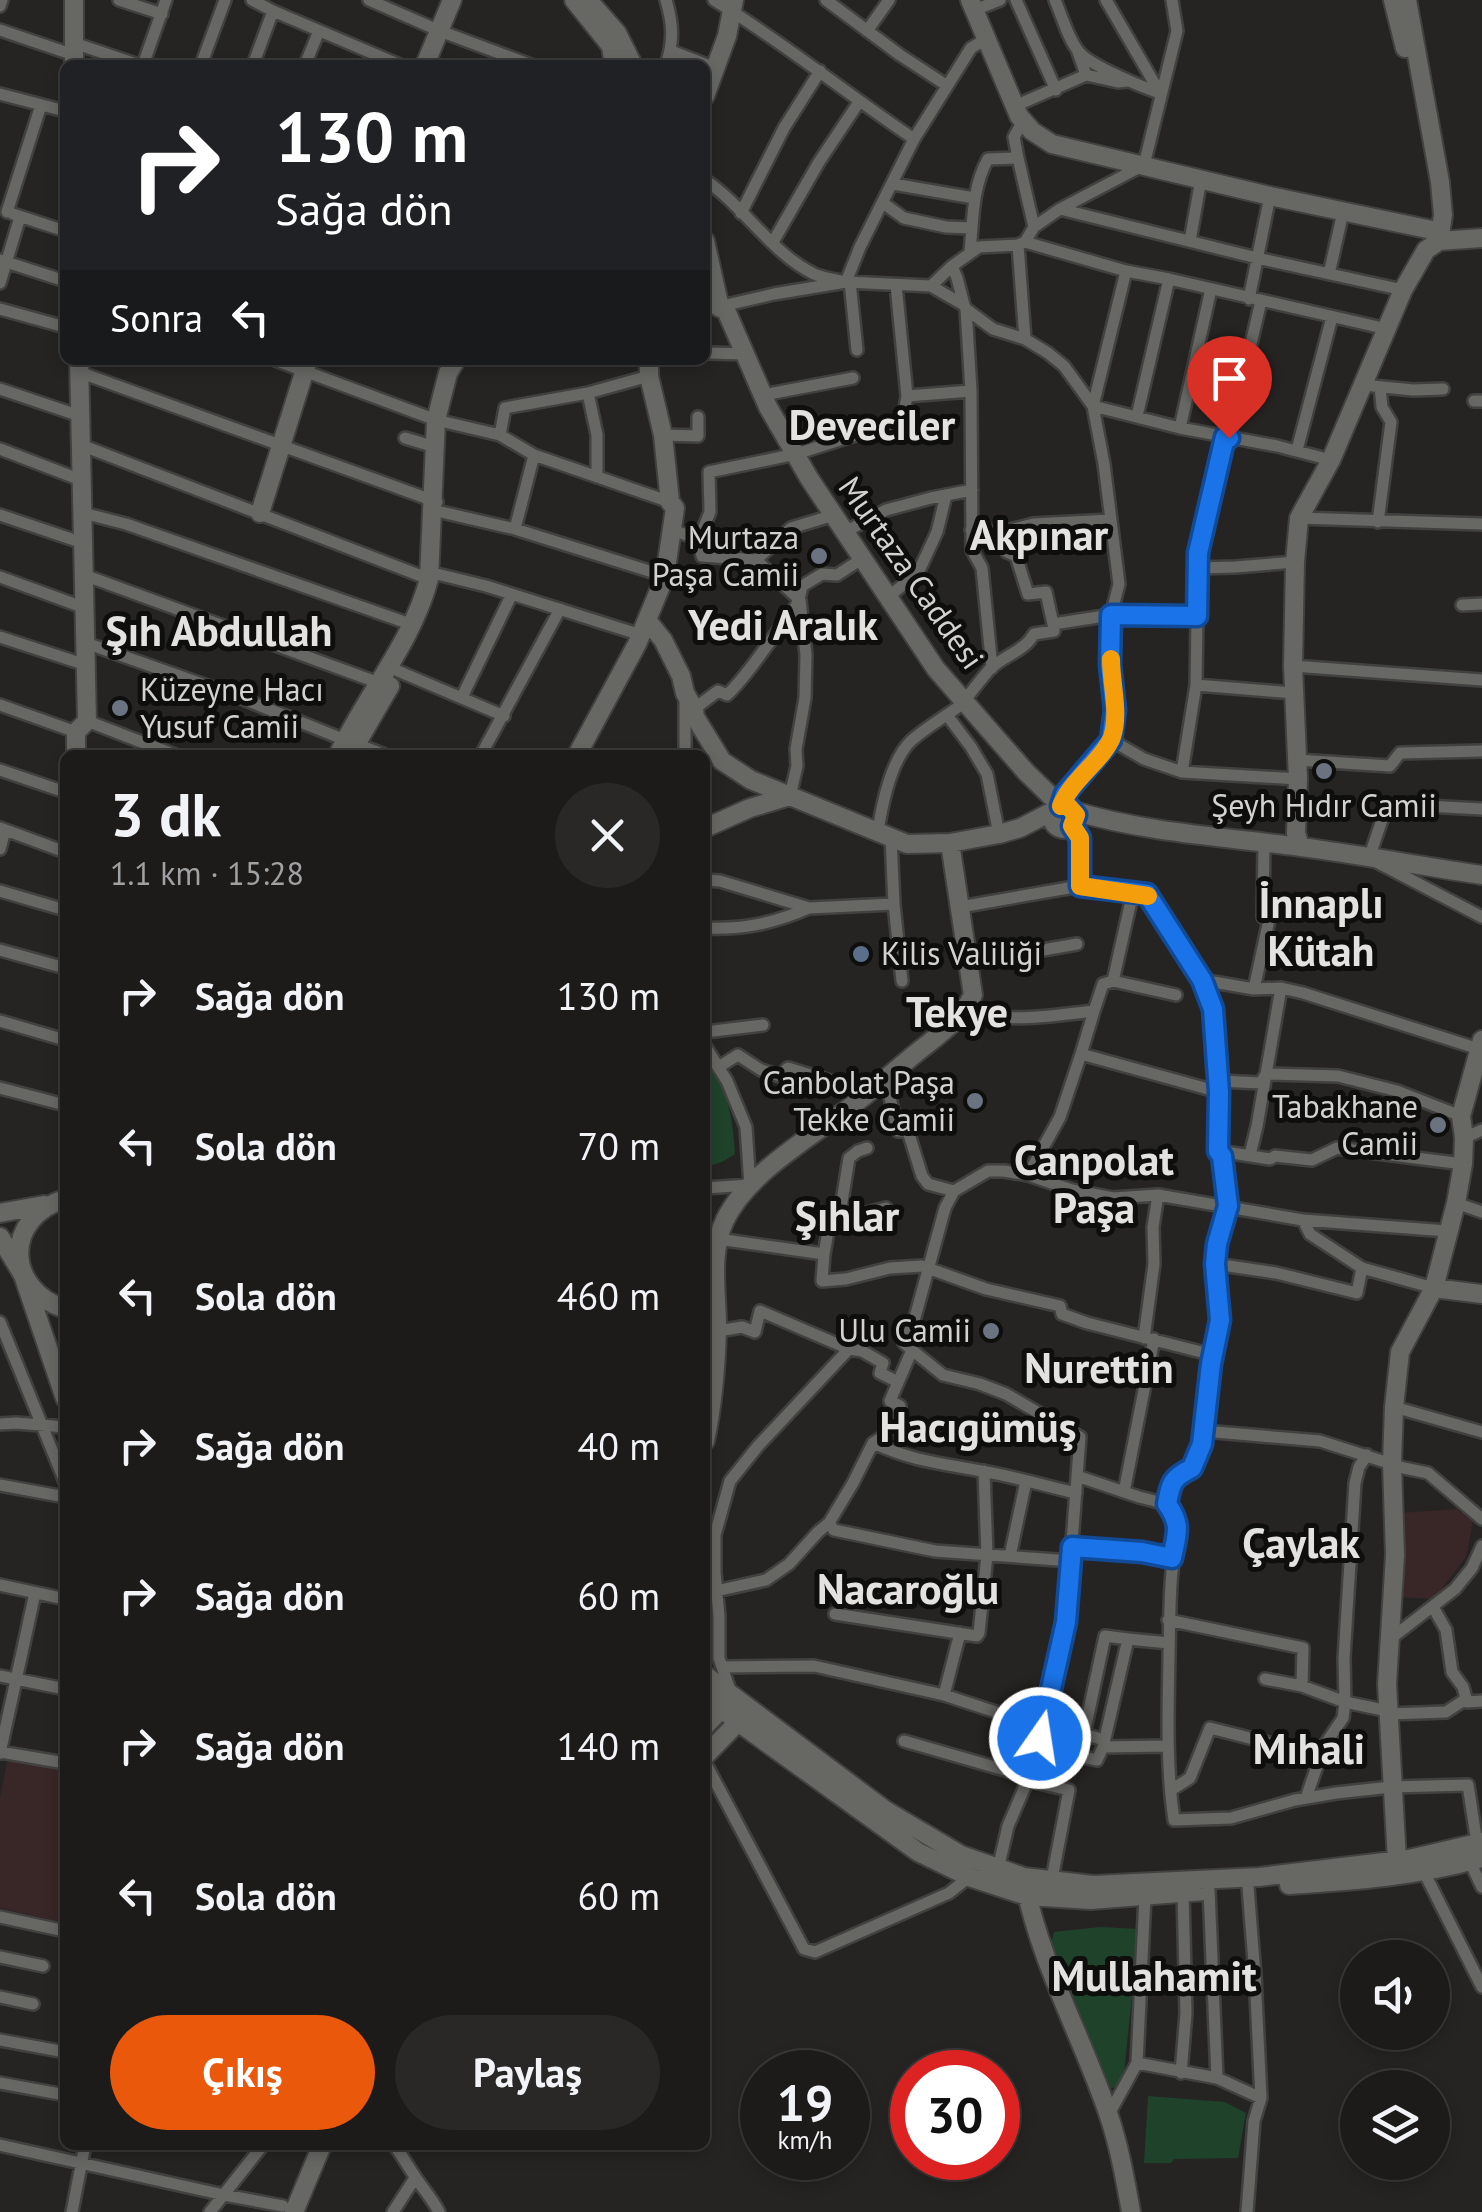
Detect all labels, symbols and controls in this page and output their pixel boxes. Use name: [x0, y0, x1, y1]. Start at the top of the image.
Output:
text: 130 m: [275, 91, 468, 181]
icon: right: [110, 100, 240, 230]
text: Sağa dön: [275, 179, 453, 237]
icon: left: [223, 290, 278, 345]
text: Sonra: [110, 293, 203, 342]
pin: [1187, 336, 1272, 439]
icon: arrive: [1202, 351, 1257, 406]
district label: Deveciler: [789, 397, 956, 452]
street label: Murtaza Caddesi: [830, 468, 994, 677]
district label: Akpınar: [970, 507, 1108, 562]
place label: Murtaza Paşa Camii: [652, 516, 799, 595]
marker: Murtaza Paşa Camii: [808, 545, 830, 567]
district label: Yedi Aralık: [687, 597, 878, 652]
district label: Şıh Abdullah: [106, 603, 332, 658]
place label: Küzeyne Hacı Yusuf Camii: [140, 668, 324, 747]
marker: Küzeyne Hacı Yusuf Camii: [109, 697, 131, 719]
marker: Şeyh Hıdır Camii: [1313, 760, 1335, 782]
text: 3 dk: [110, 775, 221, 853]
button: close: [555, 783, 660, 888]
place label: Şeyh Hıdır Camii: [1211, 784, 1437, 826]
text: 1.1 km · 15:28: [110, 852, 304, 894]
district label: İnnaplı Kütah: [1259, 875, 1383, 978]
place label: Kilis Valiliği: [881, 932, 1042, 974]
marker: Kilis Valiliği: [850, 943, 872, 965]
icon: right: [110, 968, 165, 1023]
text: Sağa dön: [195, 971, 344, 1020]
text: 130 m: [557, 971, 660, 1020]
district label: Tekye: [906, 984, 1008, 1039]
place label: Canbolat Paşa Tekke Camii: [763, 1061, 955, 1140]
place label: Tabakhane Camii: [1272, 1085, 1418, 1164]
marker: Canbolat Paşa Tekke Camii: [964, 1090, 986, 1112]
marker: Tabakhane Camii: [1427, 1114, 1449, 1136]
icon: left: [110, 1118, 165, 1173]
text: Sola dön: [195, 1121, 337, 1170]
text: 70 m: [578, 1121, 660, 1170]
district label: Canpolat Paşa: [1014, 1132, 1174, 1235]
district label: Şıhlar: [795, 1188, 899, 1243]
icon: left: [110, 1268, 165, 1323]
text: Sola dön: [195, 1271, 337, 1320]
text: 460 m: [557, 1271, 660, 1320]
place label: Ulu Camii: [838, 1309, 971, 1351]
marker: Ulu Camii: [980, 1320, 1002, 1342]
district label: Nurettin: [1024, 1340, 1174, 1395]
district label: Hacıgümüş: [880, 1399, 1076, 1454]
icon: right: [110, 1418, 165, 1473]
text: Sağa dön: [195, 1421, 344, 1470]
text: 40 m: [578, 1421, 660, 1470]
district label: Çaylak: [1242, 1515, 1360, 1570]
district label: Nacaroğlu: [817, 1561, 999, 1616]
icon: right: [110, 1568, 165, 1623]
text: Sağa dön: [195, 1571, 344, 1620]
text: 60 m: [578, 1571, 660, 1620]
position arrow: [988, 1686, 1092, 1790]
icon: right: [110, 1718, 165, 1773]
text: Sağa dön: [195, 1721, 344, 1770]
text: 140 m: [557, 1721, 660, 1770]
district label: Mıhali: [1253, 1721, 1365, 1776]
icon: left: [110, 1868, 165, 1923]
text: Sola dön: [195, 1871, 337, 1920]
text: 60 m: [578, 1871, 660, 1920]
map controls: [1340, 1940, 1450, 2180]
button: sound: [1340, 1940, 1450, 2050]
district label: Mullahamit: [1051, 1948, 1257, 2003]
button: Çıkış: [110, 2015, 375, 2130]
button: Paylaş: [395, 2015, 660, 2130]
speed limit sign: 30: [890, 2050, 1020, 2180]
text: 19: [777, 2070, 833, 2135]
button: layers: [1340, 2070, 1450, 2180]
text: km/h: [778, 2124, 832, 2156]

